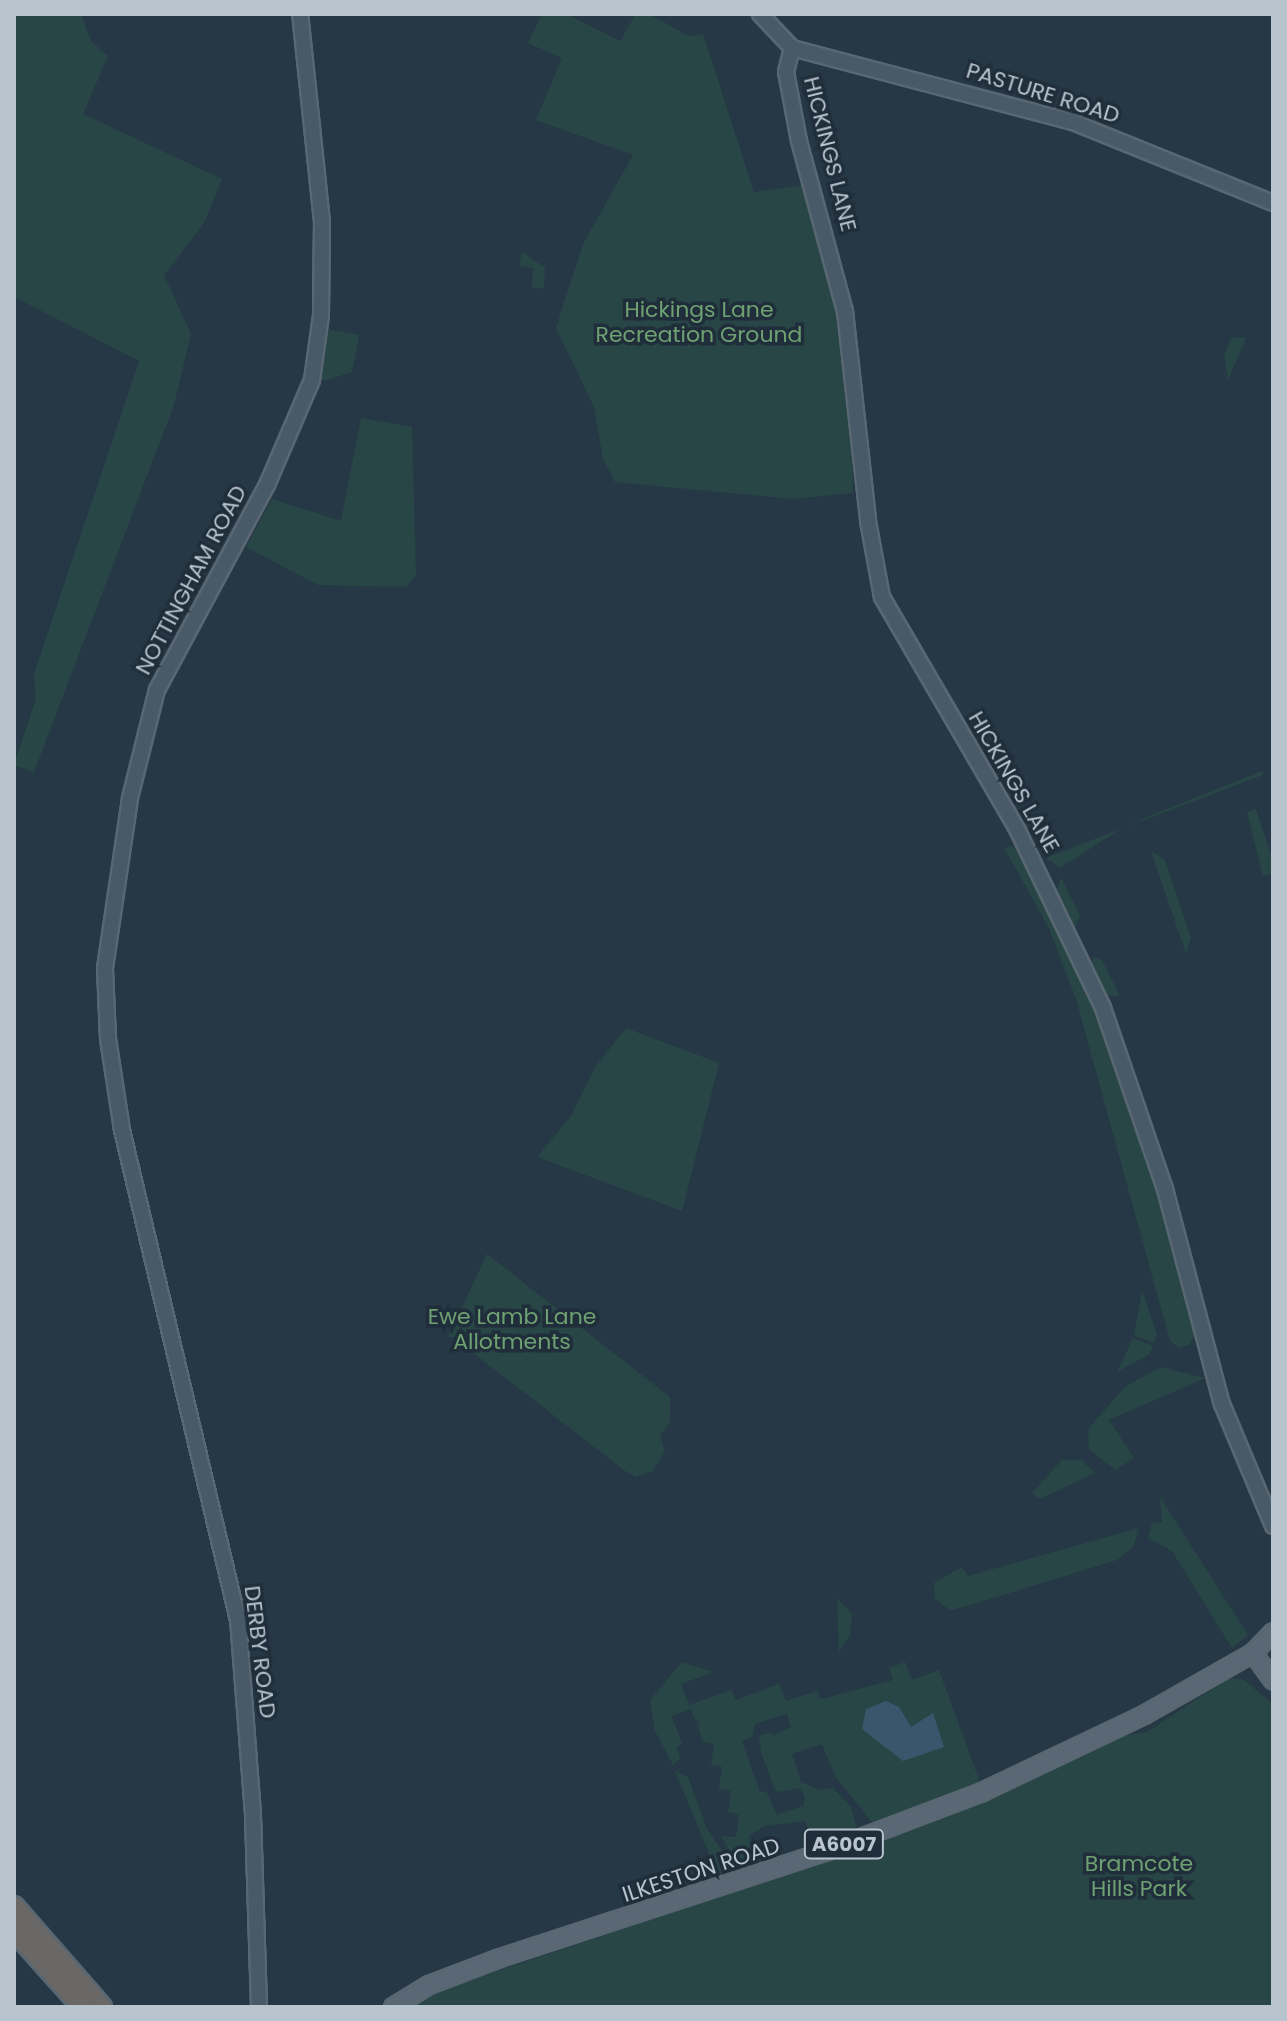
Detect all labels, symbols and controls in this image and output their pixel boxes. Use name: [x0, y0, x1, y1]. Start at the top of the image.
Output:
street label: PASTURE ROAD: [963, 57, 1123, 129]
street label: HICKINGS LANE: [798, 74, 862, 234]
park label: Hickings Lane Recreation Ground: [596, 296, 802, 348]
street label: NOTTINGHAM ROAD: [130, 481, 252, 679]
street label: HICKINGS LANE: [963, 707, 1065, 857]
park label: Ewe Lamb Lane Allotments: [428, 1303, 596, 1354]
street label: DERBY ROAD: [239, 1584, 281, 1720]
road number: A6007: [802, 1828, 886, 1860]
street label: ILKESTON ROAD: [619, 1832, 783, 1908]
park label: Bramcote Hills Park: [1085, 1850, 1193, 1902]

